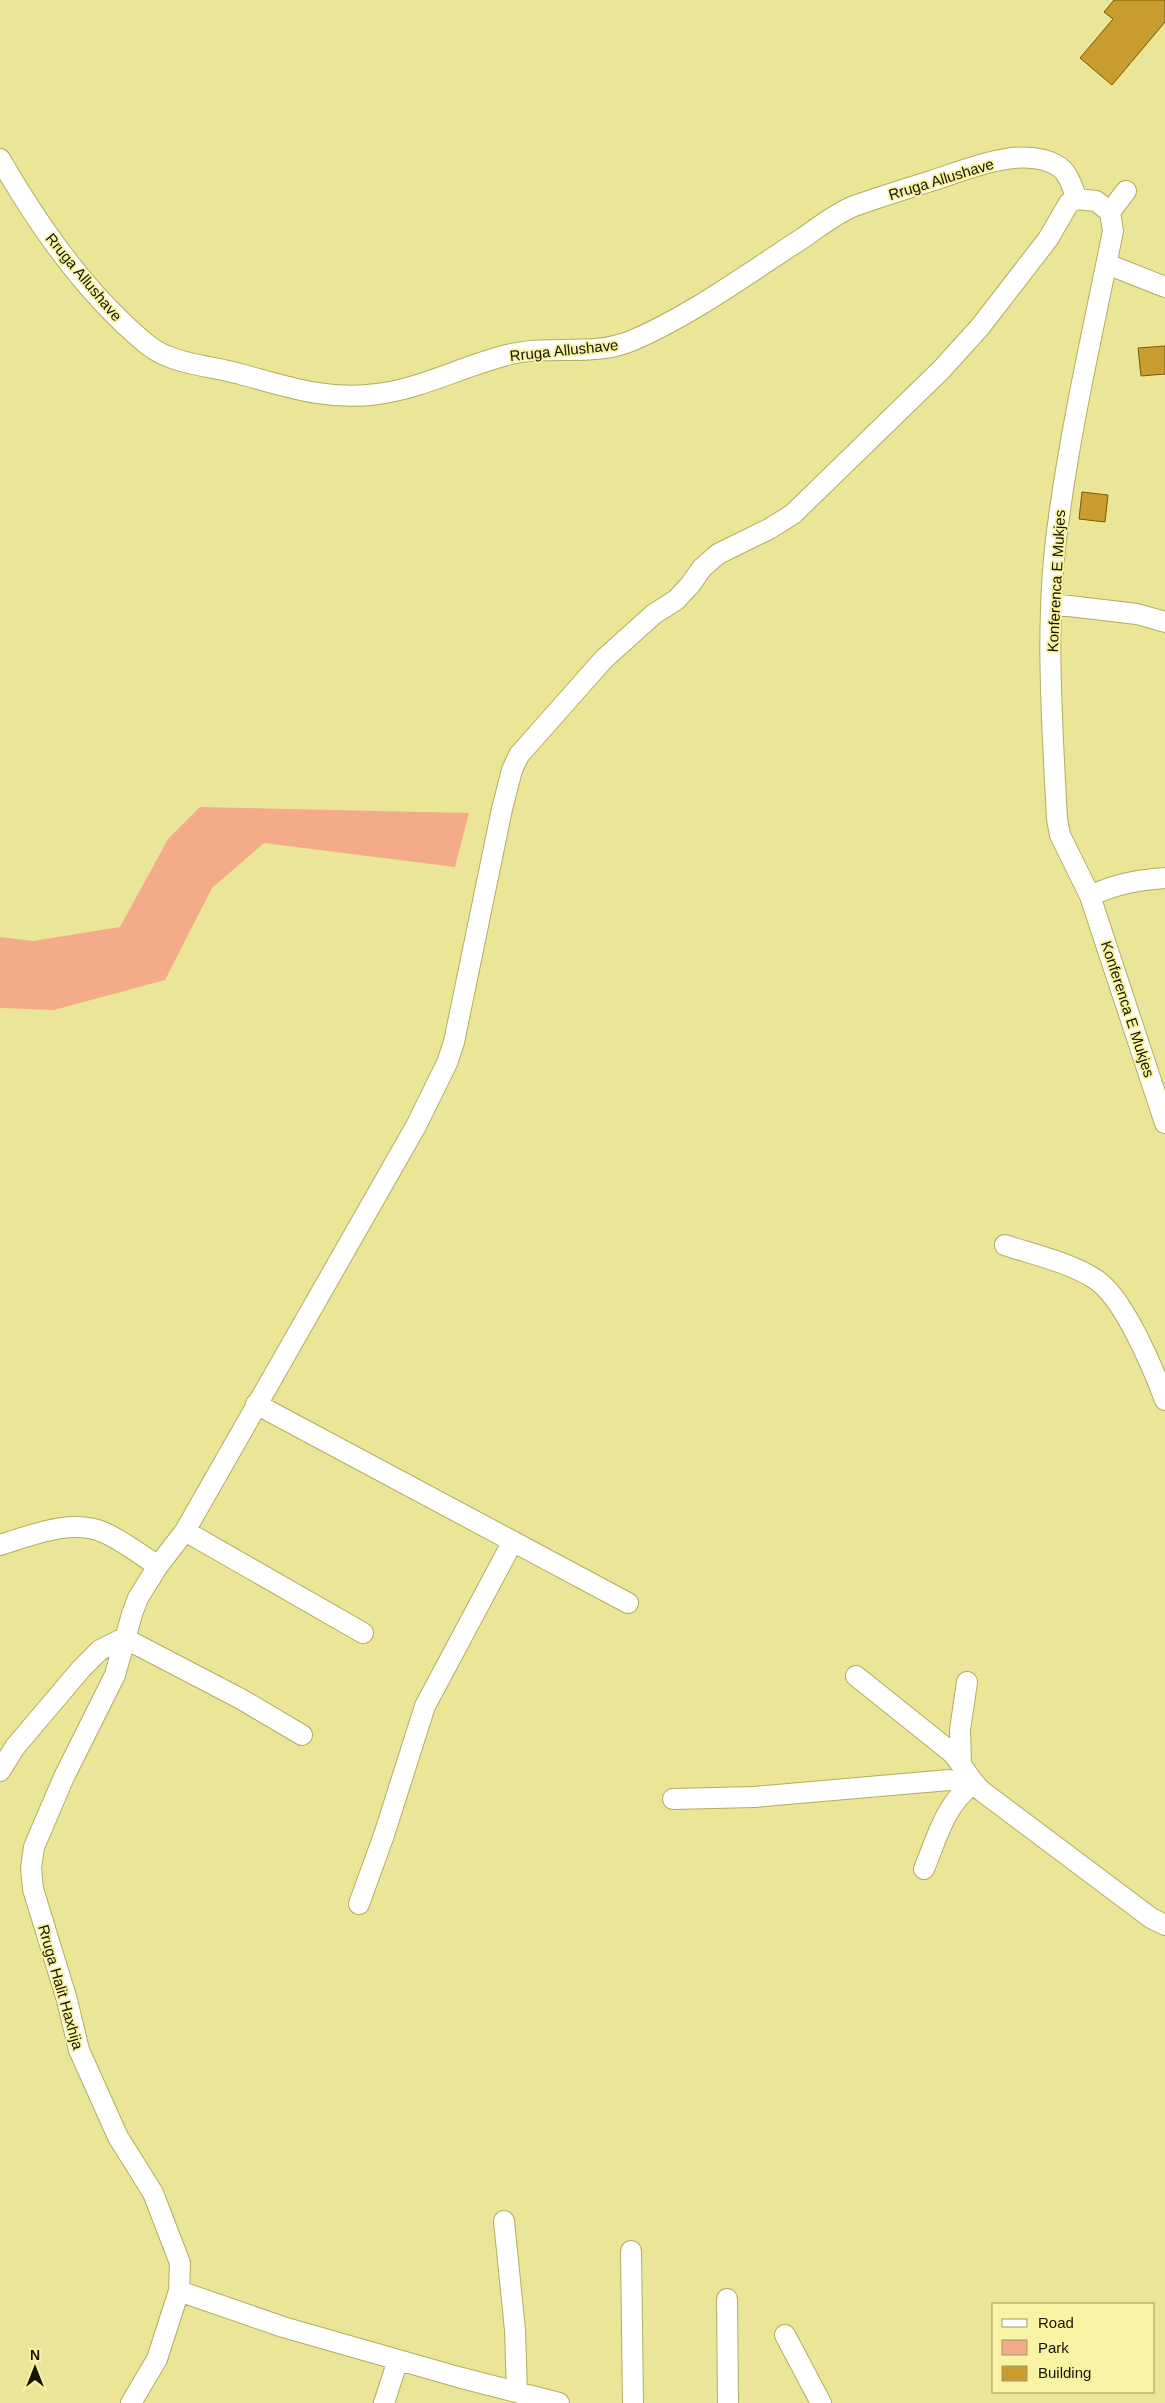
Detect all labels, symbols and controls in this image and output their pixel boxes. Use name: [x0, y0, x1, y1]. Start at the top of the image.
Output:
street label: Rruga Allushave: [886, 155, 996, 203]
street label: Rruga Allushave: [42, 230, 126, 324]
street label: Rruga Allushave: [509, 336, 619, 364]
street label: Konferenca E Mukjes: [1044, 509, 1068, 653]
street label: Konferenca E Mukjes: [1098, 939, 1158, 1079]
street label: Rruga Halit Haxhija: [35, 1923, 87, 2052]
legend: [992, 2303, 1155, 2393]
text: Road: [1038, 2314, 1074, 2331]
text: Park: [1038, 2339, 1069, 2356]
north arrow: [10, 2343, 60, 2393]
text: N: [30, 2347, 40, 2363]
text: Building: [1038, 2364, 1091, 2381]

